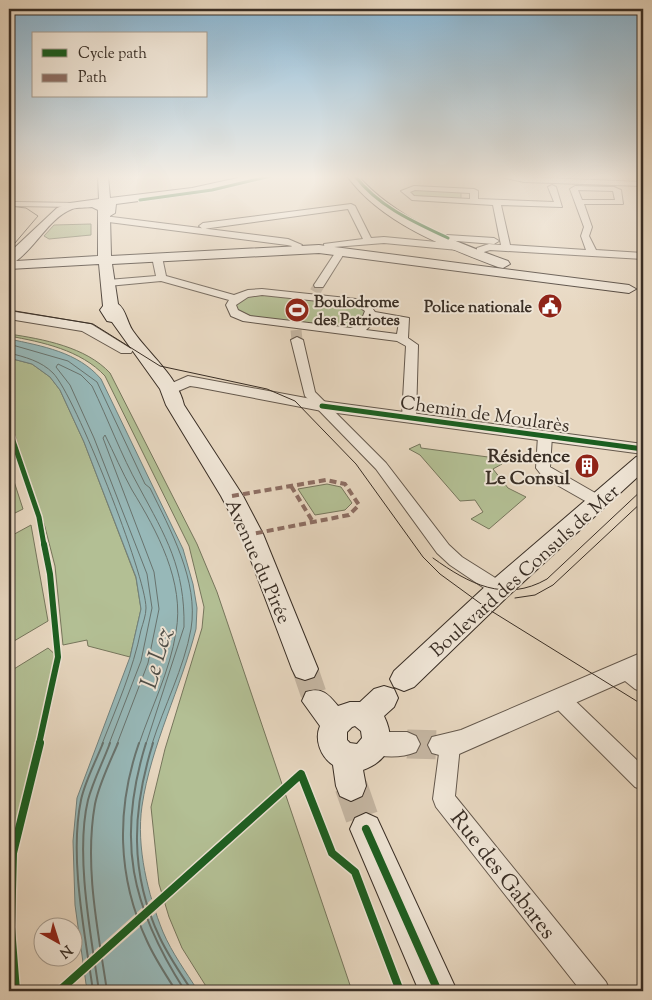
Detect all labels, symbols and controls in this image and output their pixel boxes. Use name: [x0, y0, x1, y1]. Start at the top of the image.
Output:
legend: [32, 32, 208, 98]
text: Cycle path: [78, 44, 147, 65]
text: Path: [78, 68, 107, 89]
place label: Boulodrome des Patriotes: [314, 292, 400, 333]
public building icon: Police nationale: [537, 293, 563, 319]
sports icon: Boulodrome des Patriotes: [284, 297, 310, 323]
place label: Police nationale: [424, 297, 533, 320]
street label: Chemin de Moularès: [398, 390, 571, 441]
place label: Résidence Le Consul: [486, 444, 571, 493]
building icon: Résidence Le Consul: [574, 453, 600, 479]
street label: Boulevard des Consuls de Mer: [425, 479, 626, 664]
street label: Avenue du Pirée: [217, 495, 296, 629]
water label: Le Lez: [133, 624, 183, 693]
street label: Rue des Gabares: [441, 805, 562, 947]
north arrow: [32, 918, 82, 968]
text: N: [54, 939, 76, 962]

